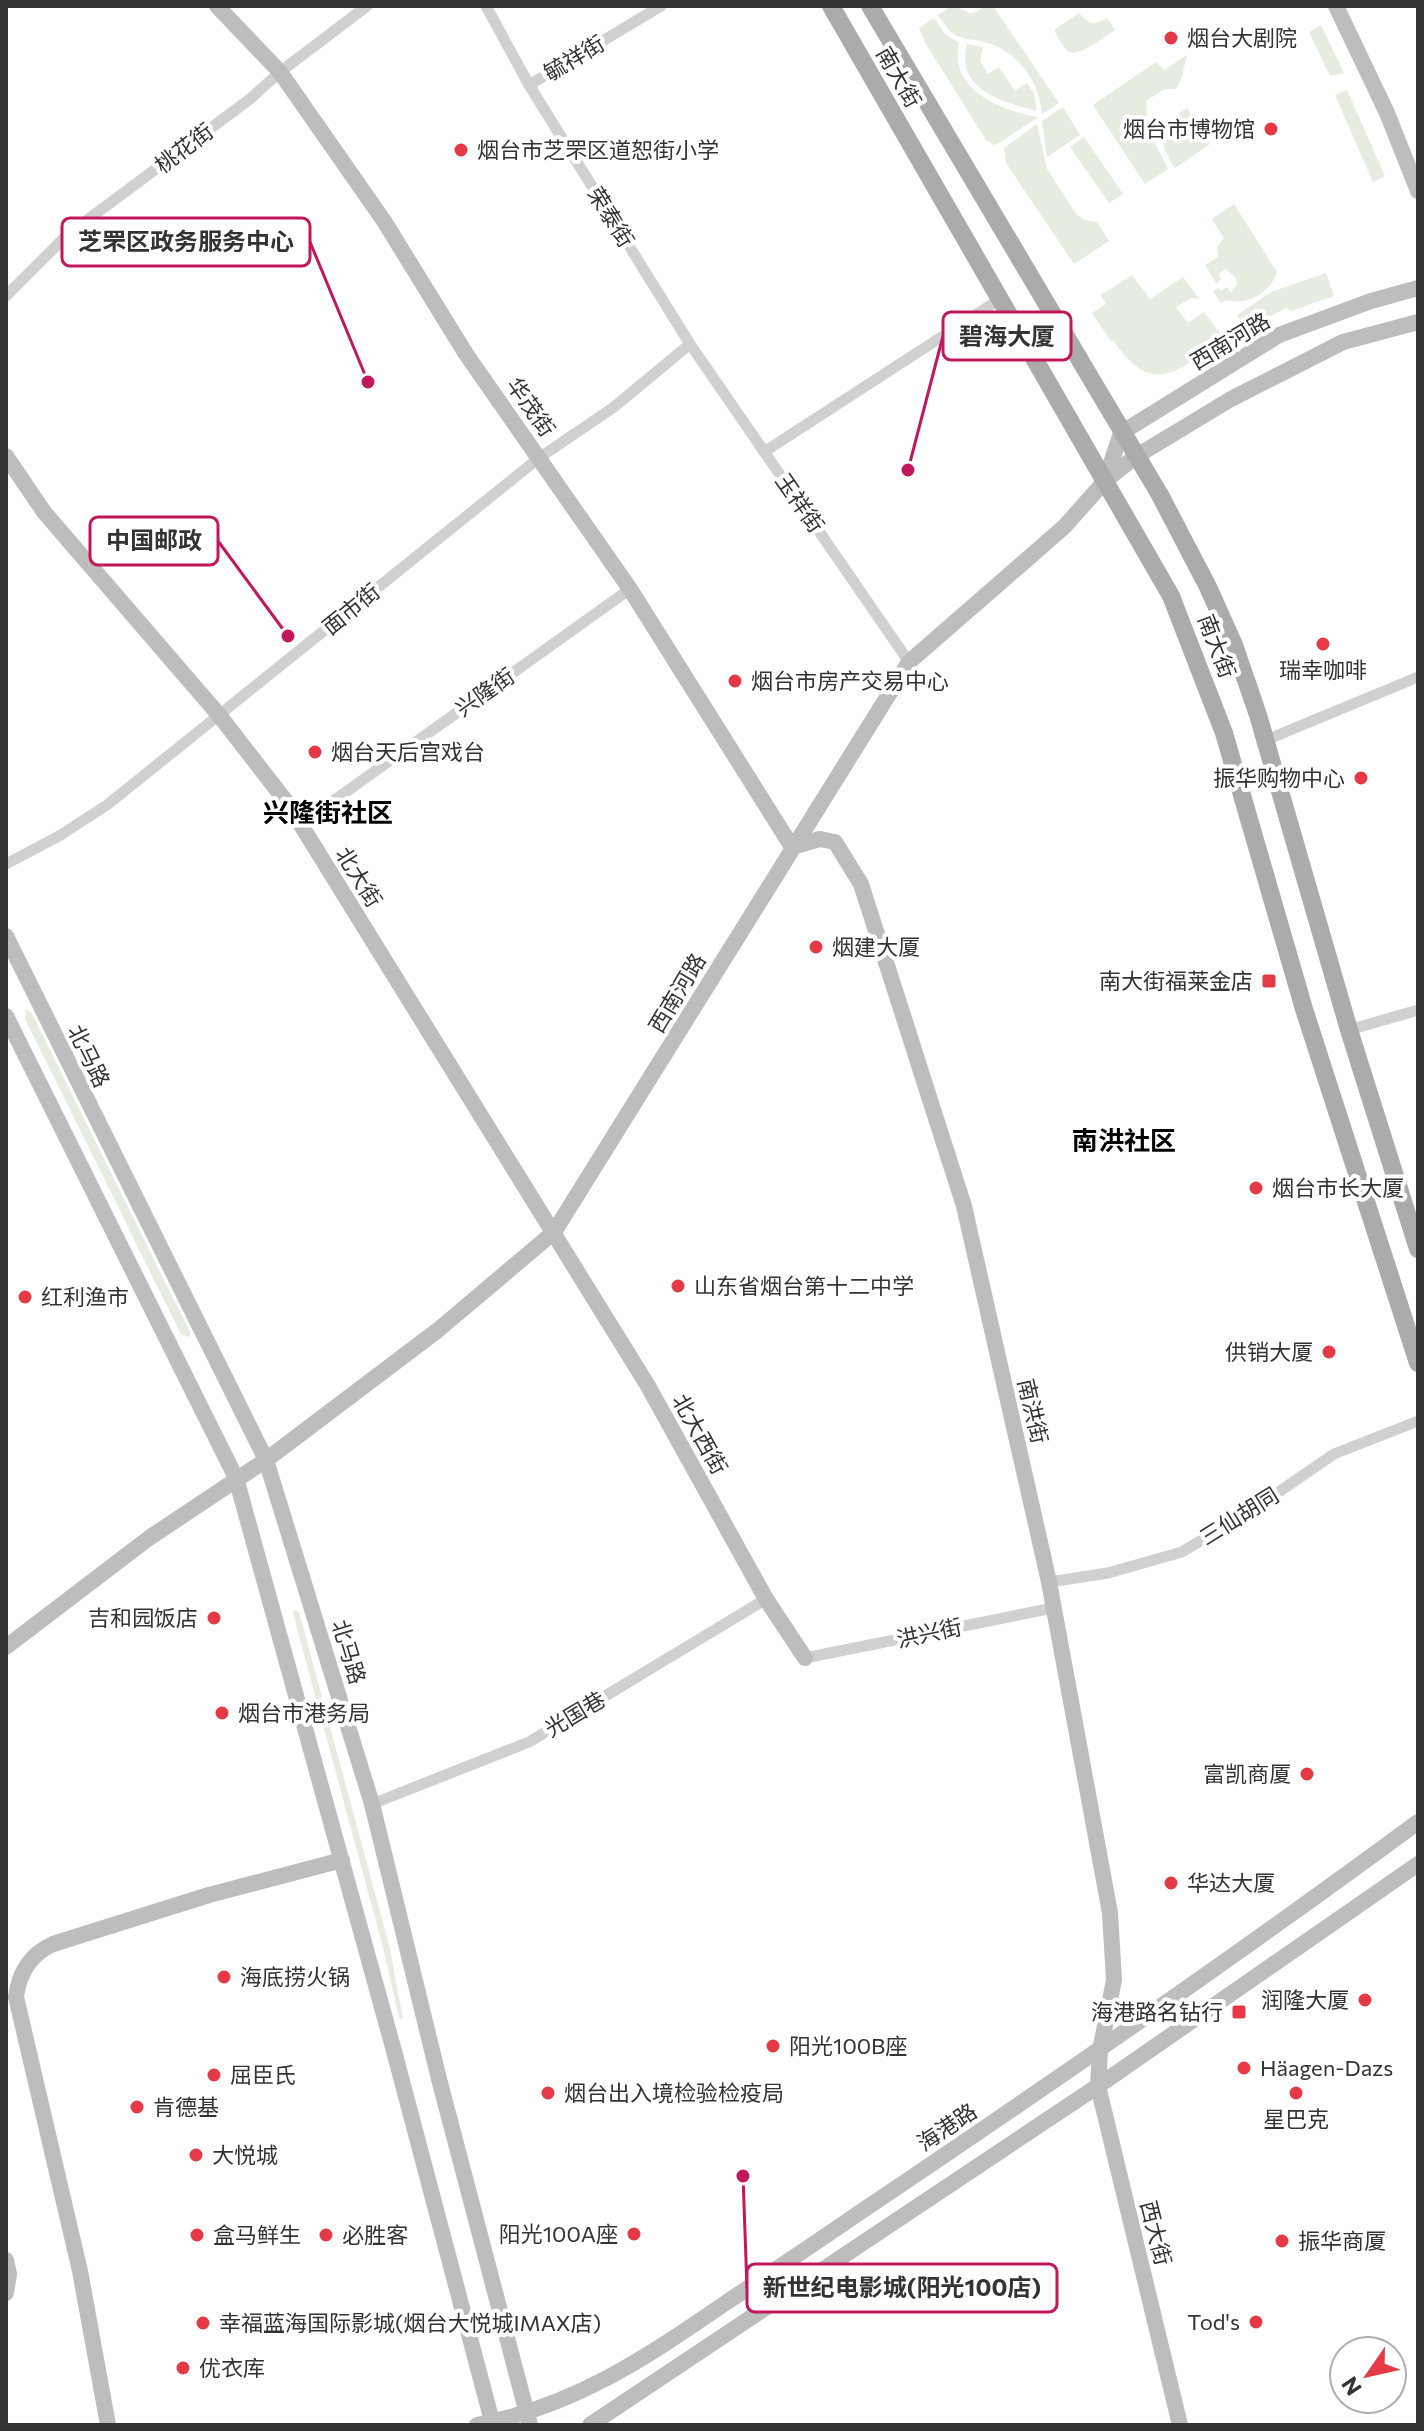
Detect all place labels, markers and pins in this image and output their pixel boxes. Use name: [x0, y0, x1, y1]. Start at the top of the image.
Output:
place label: 烟台大剧院: [1187, 24, 1297, 51]
marker: 烟台大剧院: [1162, 29, 1180, 47]
place label: 烟台市博物馆: [1123, 115, 1255, 142]
marker: 烟台市博物馆: [1262, 120, 1280, 138]
place label: 烟台市芝罘区道恕街小学: [477, 136, 719, 163]
marker: 烟台市芝罘区道恕街小学: [452, 141, 470, 159]
callout: 芝罘区政务服务中心: [62, 218, 310, 266]
callout: 碧海大厦: [943, 312, 1071, 360]
callout: 中国邮政: [90, 517, 218, 565]
marker: 瑞幸咖啡: [1314, 635, 1332, 653]
place label: 瑞幸咖啡: [1279, 656, 1367, 683]
place label: 烟台市房产交易中心: [751, 667, 949, 694]
marker: 烟台市房产交易中心: [726, 672, 744, 690]
place label: 烟台天后宫戏台: [331, 738, 485, 765]
marker: 烟台天后宫戏台: [306, 743, 324, 761]
place label: 振华购物中心: [1213, 764, 1345, 791]
marker: 振华购物中心: [1352, 769, 1370, 787]
place label: 烟建大厦: [832, 933, 920, 960]
marker: 烟建大厦: [807, 938, 825, 956]
place label: 南大街福莱金店: [1099, 967, 1253, 994]
marker: 南大街福莱金店: [1260, 972, 1278, 990]
place label: 烟台市长大厦: [1272, 1174, 1404, 1201]
marker: 烟台市长大厦: [1247, 1179, 1265, 1197]
place label: 山东省烟台第十二中学: [694, 1272, 914, 1299]
marker: 山东省烟台第十二中学: [669, 1277, 687, 1295]
place label: 红利渔市: [41, 1283, 129, 1310]
marker: 红利渔市: [16, 1288, 34, 1306]
place label: 供销大厦: [1225, 1338, 1313, 1365]
marker: 供销大厦: [1320, 1343, 1338, 1361]
place label: 吉和园饭店: [88, 1604, 198, 1631]
marker: 吉和园饭店: [205, 1609, 223, 1627]
place label: 烟台市港务局: [238, 1699, 370, 1726]
marker: 烟台市港务局: [213, 1704, 231, 1722]
place label: 富凯商厦: [1203, 1760, 1291, 1787]
marker: 富凯商厦: [1298, 1765, 1316, 1783]
place label: 华达大厦: [1187, 1869, 1275, 1896]
marker: 华达大厦: [1162, 1874, 1180, 1892]
place label: 海底捞火锅: [240, 1963, 350, 1990]
marker: 海底捞火锅: [215, 1968, 233, 1986]
place label: 润隆大厦: [1261, 1986, 1349, 2013]
marker: 润隆大厦: [1356, 1991, 1374, 2009]
place label: 海港路名钻行: [1091, 1998, 1223, 2025]
marker: 海港路名钻行: [1230, 2003, 1248, 2021]
place label: 阳光100B座: [789, 2032, 907, 2059]
marker: 阳光100B座: [764, 2037, 782, 2055]
place label: Häagen-Dazs: [1260, 2054, 1393, 2081]
marker: Häagen-Dazs: [1235, 2059, 1253, 2077]
place label: 屈臣氏: [230, 2061, 296, 2088]
marker: 屈臣氏: [205, 2066, 223, 2084]
place label: 烟台出入境检验检疫局: [564, 2079, 784, 2106]
marker: 烟台出入境检验检疫局: [539, 2084, 557, 2102]
marker: 星巴克: [1287, 2084, 1305, 2102]
place label: 肯德基: [153, 2093, 219, 2120]
marker: 肯德基: [128, 2098, 146, 2116]
place label: 星巴克: [1263, 2105, 1329, 2132]
place label: 大悦城: [212, 2141, 278, 2168]
marker: 大悦城: [187, 2146, 205, 2164]
place label: 阳光100A座: [499, 2220, 618, 2247]
place label: 盒马鲜生: [213, 2221, 301, 2248]
place label: 必胜客: [342, 2221, 408, 2248]
marker: 阳光100A座: [625, 2225, 643, 2243]
marker: 盒马鲜生: [188, 2226, 206, 2244]
marker: 必胜客: [317, 2226, 335, 2244]
place label: 振华商厦: [1298, 2227, 1386, 2254]
marker: 振华商厦: [1273, 2232, 1291, 2250]
callout: 新世纪电影城(阳光100店): [747, 2264, 1057, 2312]
place label: Tod's: [1187, 2308, 1240, 2335]
place label: 幸福蓝海国际影城(烟台大悦城IMAX店): [219, 2309, 601, 2336]
marker: Tod's: [1247, 2313, 1265, 2331]
marker: 幸福蓝海国际影城(烟台大悦城IMAX店): [194, 2314, 212, 2332]
place label: 优衣库: [199, 2354, 265, 2381]
marker: 优衣库: [174, 2359, 192, 2377]

